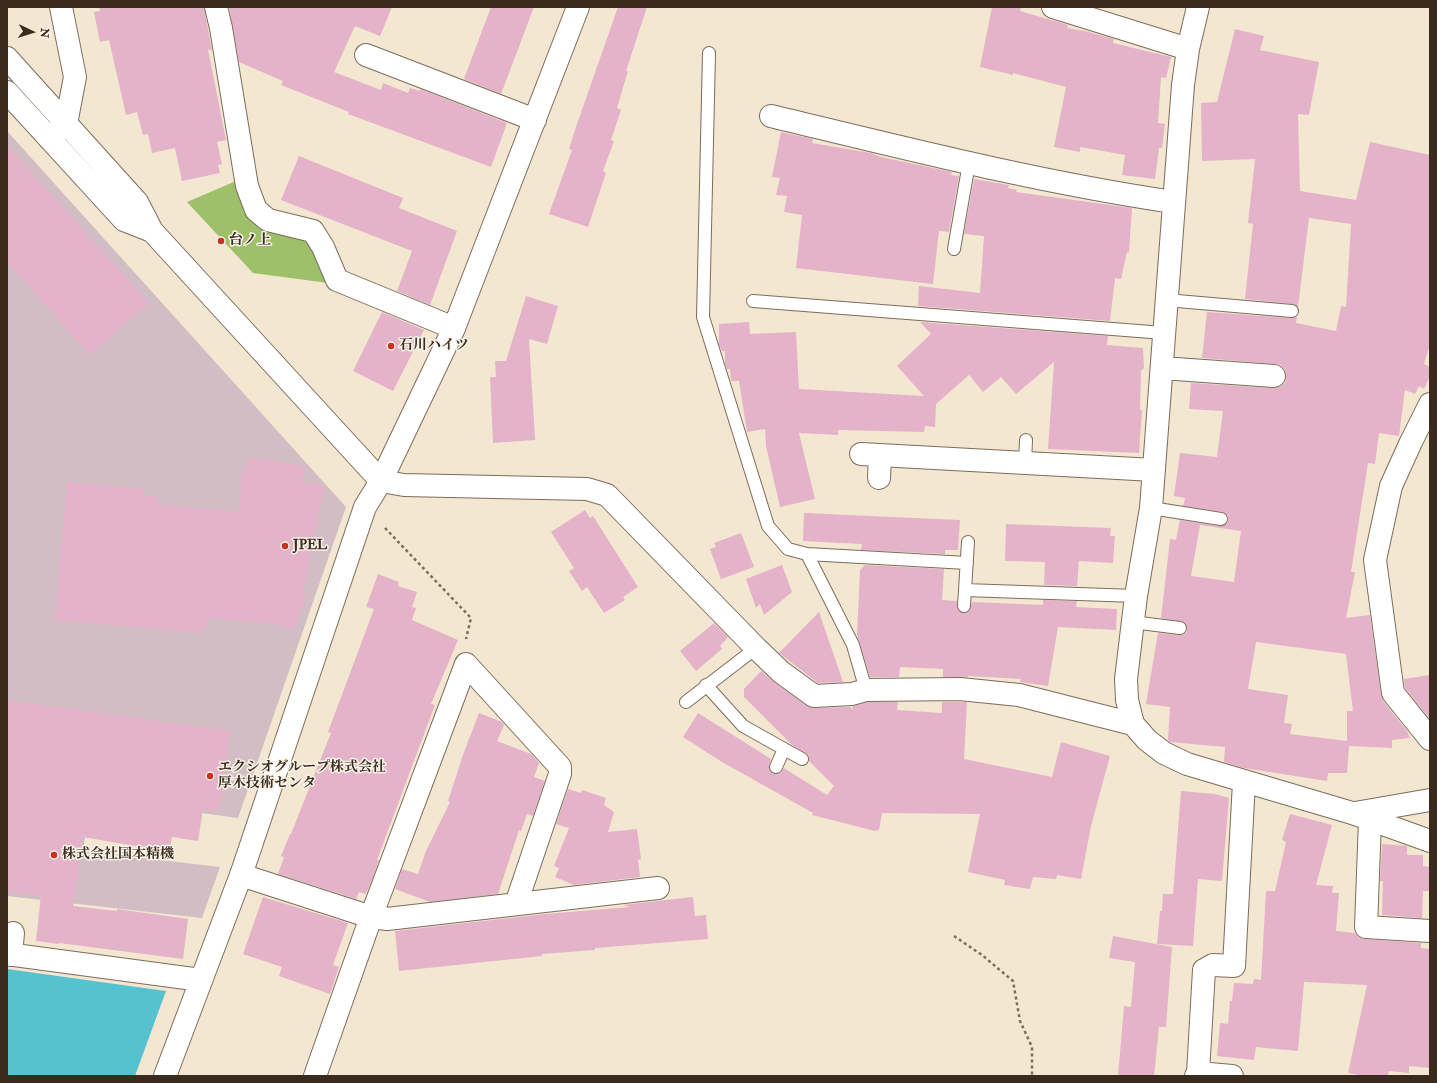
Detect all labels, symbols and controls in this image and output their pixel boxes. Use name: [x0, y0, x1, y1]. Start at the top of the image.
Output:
north arrow: [12, 12, 52, 52]
text: N: [38, 27, 51, 38]
place label: 台ノ上: [229, 233, 271, 249]
marker: 台ノ上: [216, 236, 226, 246]
place label: 石川ハイツ: [399, 338, 469, 354]
marker: 石川ハイツ: [386, 341, 396, 351]
place label: JPEL: [293, 538, 327, 554]
marker: JPEL: [280, 541, 290, 551]
place label: エクシオグループ株式会社 厚木技術センタ: [218, 760, 386, 792]
marker: エクシオグループ株式会社 厚木技術センタ: [205, 771, 215, 781]
place label: 株式会社国本精機: [62, 847, 174, 863]
marker: 株式会社国本精機: [49, 850, 59, 860]

